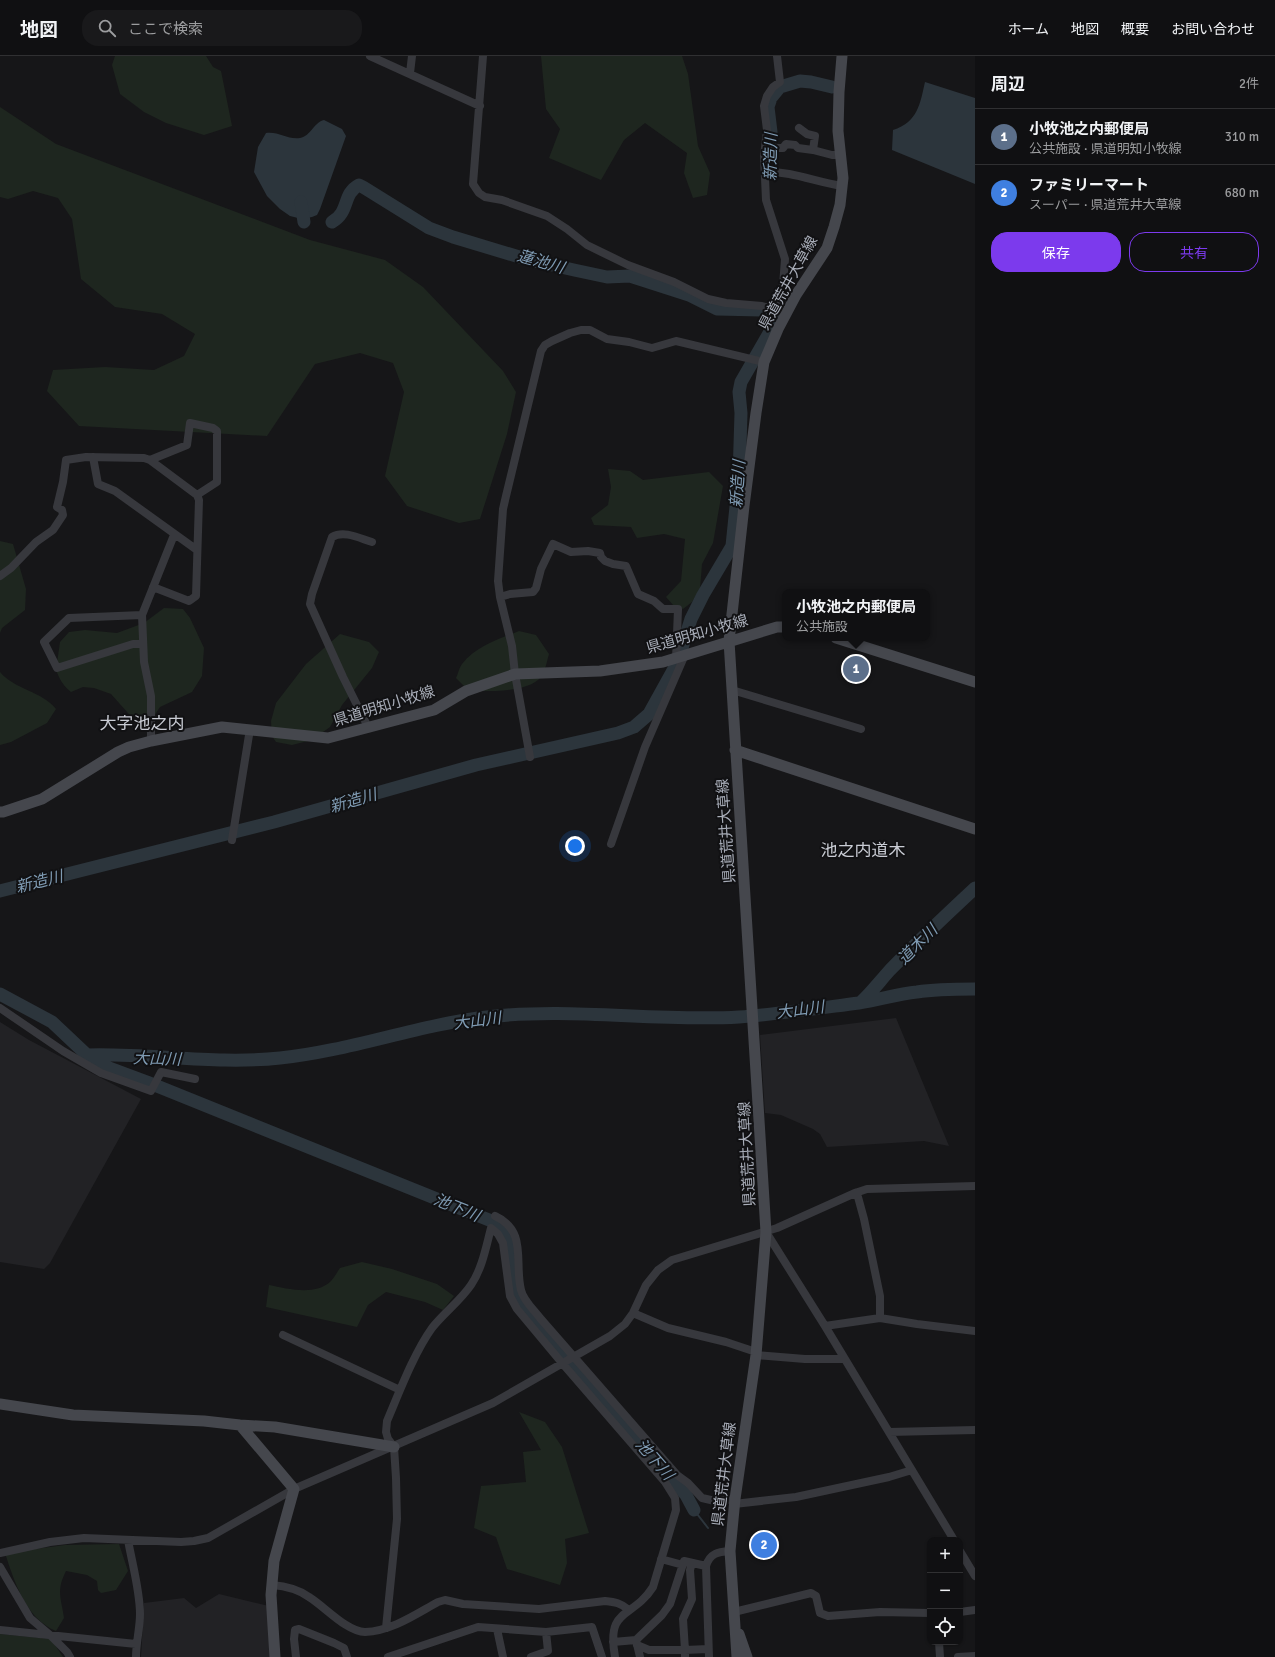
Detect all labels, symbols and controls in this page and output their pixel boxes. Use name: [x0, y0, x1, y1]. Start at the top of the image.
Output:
search box: [82, 10, 362, 46]
icon: search: [96, 17, 118, 39]
text: 地図: [20, 18, 58, 42]
text: ここで検索: [128, 20, 203, 38]
text: ホーム: [1007, 21, 1049, 38]
text: 地図: [1071, 21, 1099, 38]
text: 概要: [1121, 21, 1149, 38]
text: お問い合わせ: [1171, 21, 1255, 38]
text: 周辺: [991, 74, 1025, 95]
text: 2件: [1239, 76, 1259, 92]
text: 小牧池之内郵便局: [1029, 120, 1149, 138]
text: 1: [1000, 129, 1008, 145]
text: 310 m: [1225, 129, 1259, 145]
water label: 新造川: [761, 131, 781, 181]
text: 公共施設 · 県道明知小牧線: [1029, 141, 1182, 157]
text: ファミリーマート: [1029, 176, 1149, 194]
text: 2: [1000, 185, 1008, 201]
text: 680 m: [1225, 185, 1259, 201]
text: スーパー · 県道荒井大草線: [1029, 197, 1182, 213]
button: 保存: [991, 232, 1121, 272]
button: 共有: [1129, 232, 1259, 272]
street label: 県道荒井大草線: [755, 233, 821, 333]
water label: 蓮池川: [515, 246, 568, 279]
water label: 新造川: [726, 457, 750, 509]
popup: [782, 589, 930, 641]
text: 小牧池之内郵便局: [796, 598, 916, 616]
street label: 県道明知小牧線: [644, 611, 750, 657]
text: 公共施設: [796, 619, 848, 635]
pin: 1: [843, 654, 869, 684]
street label: 県道明知小牧線: [331, 682, 437, 730]
district label: 大字池之内: [100, 713, 185, 734]
street label: 県道荒井大草線: [713, 778, 739, 884]
water label: 新造川: [327, 784, 381, 817]
your location: [565, 836, 585, 856]
district label: 池之内道木: [821, 840, 906, 861]
water label: 新造川: [14, 866, 67, 897]
water label: 道木川: [894, 919, 943, 969]
water label: 大山川: [775, 997, 827, 1023]
water label: 大山川: [452, 1008, 504, 1034]
water label: 大山川: [133, 1048, 183, 1070]
street label: 県道荒井大草線: [735, 1101, 759, 1207]
water label: 池下川: [431, 1190, 484, 1227]
street label: 県道荒井大草線: [709, 1421, 739, 1527]
water label: 池下川: [631, 1435, 679, 1486]
pin: 2: [751, 1530, 777, 1560]
map controls: [927, 1537, 963, 1645]
button: +: [927, 1537, 963, 1573]
button: −: [927, 1573, 963, 1609]
button: locate: [927, 1609, 963, 1645]

